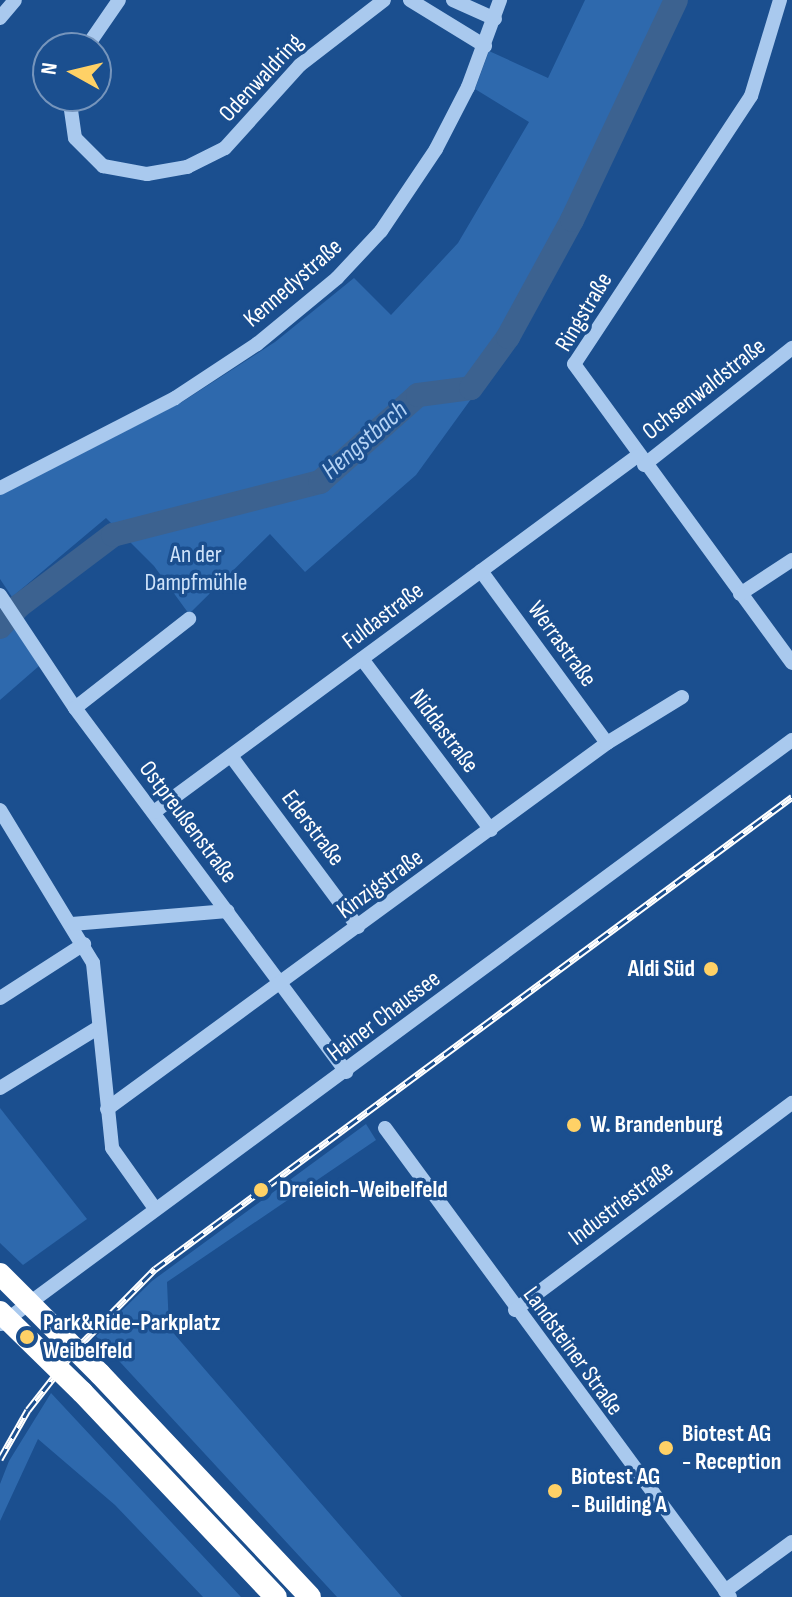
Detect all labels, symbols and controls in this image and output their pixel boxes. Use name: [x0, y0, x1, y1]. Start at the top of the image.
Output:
street label: Odenwaldring: [213, 28, 309, 128]
north arrow: [32, 32, 112, 112]
text: N: [36, 61, 64, 77]
street label: Kennedystraße: [238, 232, 348, 334]
street label: Ringstraße: [549, 267, 619, 357]
street label: Ochsenwaldstraße: [637, 332, 771, 446]
water label: Hengstbach: [316, 395, 414, 487]
park label: An der Dampfmühle: [145, 541, 247, 597]
street label: Fuldastraße: [337, 576, 429, 656]
street label: Werrastraße: [521, 596, 603, 692]
street label: Niddastraße: [403, 683, 485, 779]
street label: Ostpreußenstraße: [133, 755, 243, 889]
street label: Ederstraße: [275, 784, 351, 872]
street label: Kinzigstraße: [331, 843, 429, 925]
place label: Aldi Süd: [628, 955, 695, 983]
marker: Aldi Süd: [702, 960, 720, 978]
street label: Hainer Chaussee: [322, 964, 446, 1068]
place label: W. Brandenburg: [590, 1111, 723, 1139]
marker: W. Brandenburg: [565, 1116, 583, 1134]
street label: Industriestraße: [563, 1154, 679, 1252]
place label: Dreieich-Weibelfeld: [279, 1176, 448, 1204]
marker: Dreieich-Weibelfeld: [250, 1179, 272, 1201]
street label: Landsteiner Straße: [517, 1281, 629, 1421]
place label: Park&Ride-Parkplatz Weibelfeld: [43, 1309, 221, 1365]
marker: Park&Ride-Parkplatz Weibelfeld: [18, 1328, 36, 1346]
place label: Biotest AG - Reception: [682, 1420, 781, 1476]
marker: Biotest AG - Reception: [657, 1439, 675, 1457]
place label: Biotest AG - Building A: [571, 1463, 667, 1519]
marker: Biotest AG - Building A: [546, 1482, 564, 1500]

